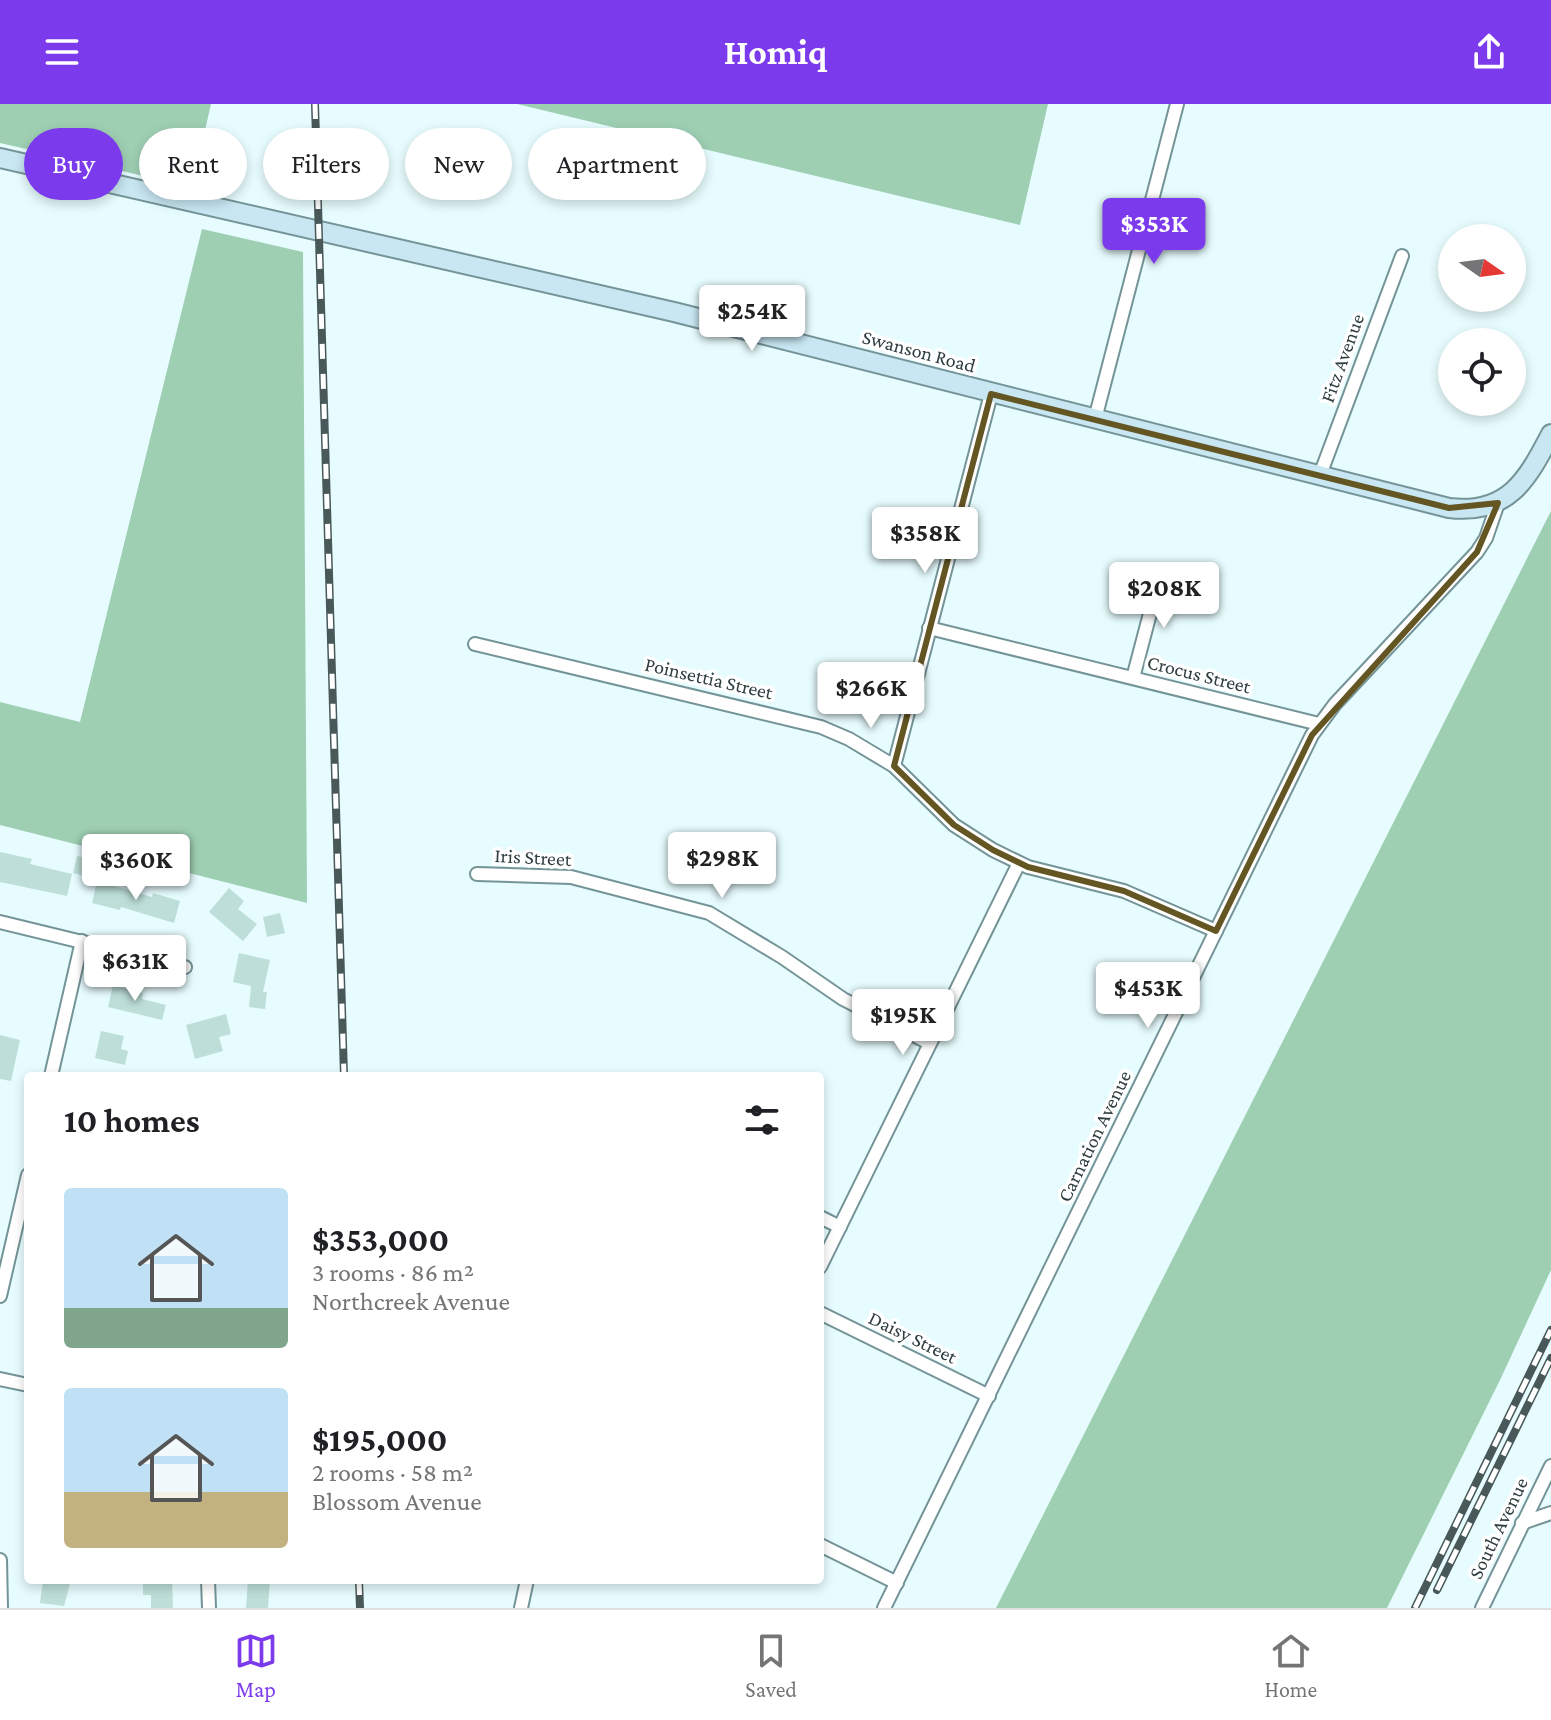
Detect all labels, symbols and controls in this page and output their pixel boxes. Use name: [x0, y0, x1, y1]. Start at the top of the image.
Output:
icon: menu: [40, 30, 84, 74]
icon: share: [1467, 30, 1511, 74]
text: Homiq: [724, 32, 827, 72]
chip: Buy: [24, 128, 123, 200]
chip: Rent: [139, 128, 247, 200]
chip: Filters: [263, 128, 389, 200]
chip: New: [405, 128, 512, 200]
chip: Apartment: [528, 128, 706, 200]
pin: $353K: [1098, 198, 1210, 266]
text: $353K: [1120, 209, 1188, 238]
north arrow: [1438, 224, 1526, 312]
map controls: [1438, 224, 1526, 416]
pin: $254K: [696, 285, 808, 353]
text: $254K: [717, 296, 787, 325]
street label: Fitz Avenue: [1316, 311, 1368, 405]
street label: Swanson Road: [860, 325, 979, 377]
button: locate: [1438, 328, 1526, 416]
pin: $358K: [869, 507, 981, 575]
text: $358K: [890, 518, 960, 547]
pin: $208K: [1108, 562, 1220, 630]
text: $208K: [1127, 573, 1201, 602]
street label: Crocus Street: [1145, 651, 1253, 698]
street label: Poinsettia Street: [643, 653, 775, 703]
pin: $266K: [815, 662, 927, 730]
text: $266K: [835, 673, 907, 702]
pin: $298K: [666, 832, 778, 900]
pin: $360K: [80, 834, 192, 902]
text: $298K: [686, 843, 758, 872]
street label: Iris Street: [494, 844, 572, 870]
text: $360K: [100, 845, 172, 874]
pin: $631K: [79, 935, 191, 1003]
text: $631K: [102, 946, 168, 975]
pin: $453K: [1092, 962, 1204, 1030]
text: $453K: [1114, 973, 1182, 1002]
pin: $195K: [847, 989, 959, 1057]
text: $195K: [870, 1000, 936, 1029]
street label: Carnation Avenue: [1053, 1067, 1135, 1205]
icon: filters: [740, 1098, 784, 1142]
text: 10 homes: [64, 1102, 200, 1139]
icon: home: [128, 1220, 224, 1316]
text: $353,000: [312, 1221, 449, 1258]
text: 3 rooms · 86 m²: [312, 1258, 474, 1287]
text: Northcreek Avenue: [312, 1287, 510, 1316]
street label: Daisy Street: [865, 1306, 961, 1369]
icon: home: [128, 1420, 224, 1516]
text: $195,000: [312, 1421, 448, 1458]
text: 2 rooms · 58 m²: [312, 1458, 473, 1487]
street label: South Avenue: [1464, 1474, 1532, 1582]
text: Blossom Avenue: [312, 1487, 482, 1516]
tab: Map: [234, 1629, 278, 1702]
tab: Saved: [745, 1629, 797, 1702]
tab: Home: [1265, 1629, 1317, 1702]

